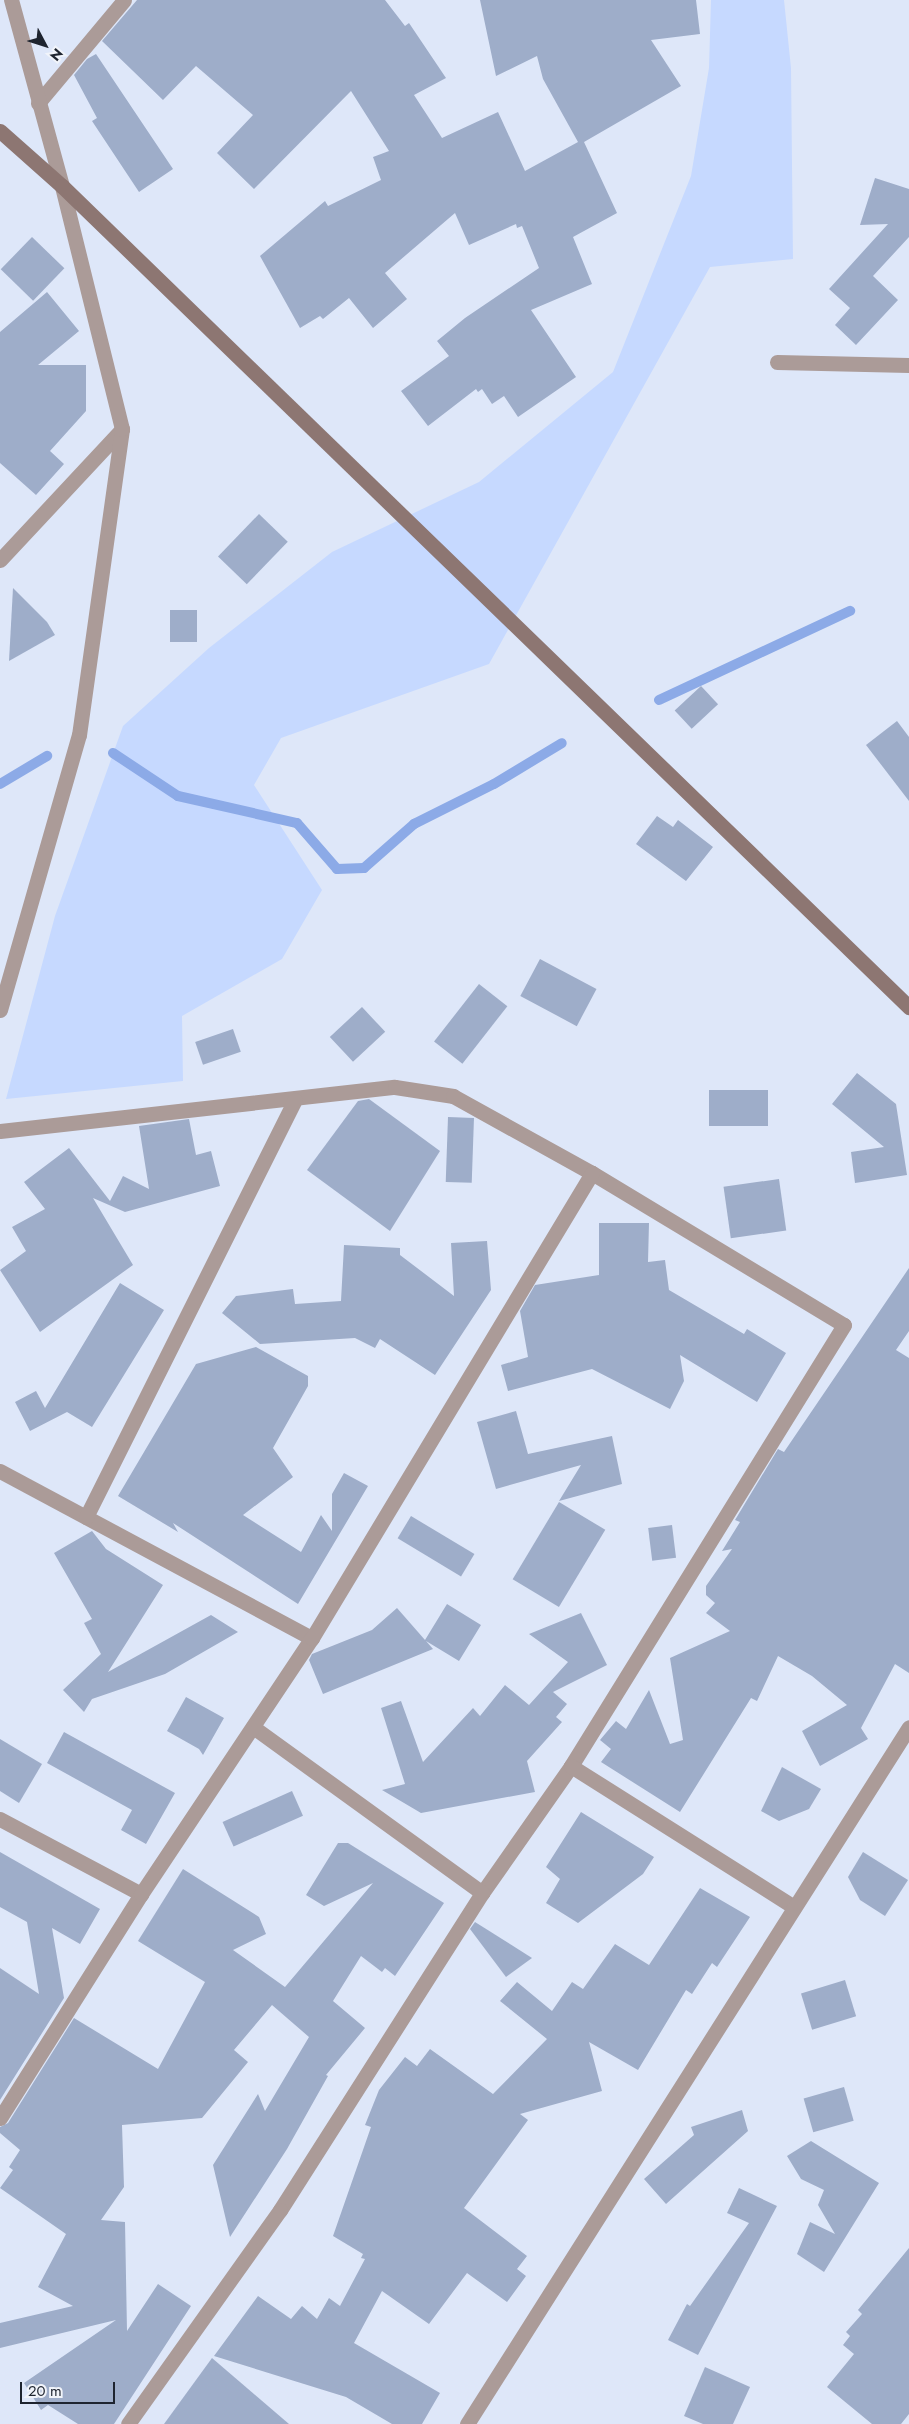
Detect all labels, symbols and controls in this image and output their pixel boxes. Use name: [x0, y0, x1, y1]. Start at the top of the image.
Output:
north arrow: [20, 20, 70, 70]
text: N: [45, 44, 68, 65]
scale bar: [22, 2372, 118, 2404]
text: 20 m: [28, 2380, 62, 2402]

